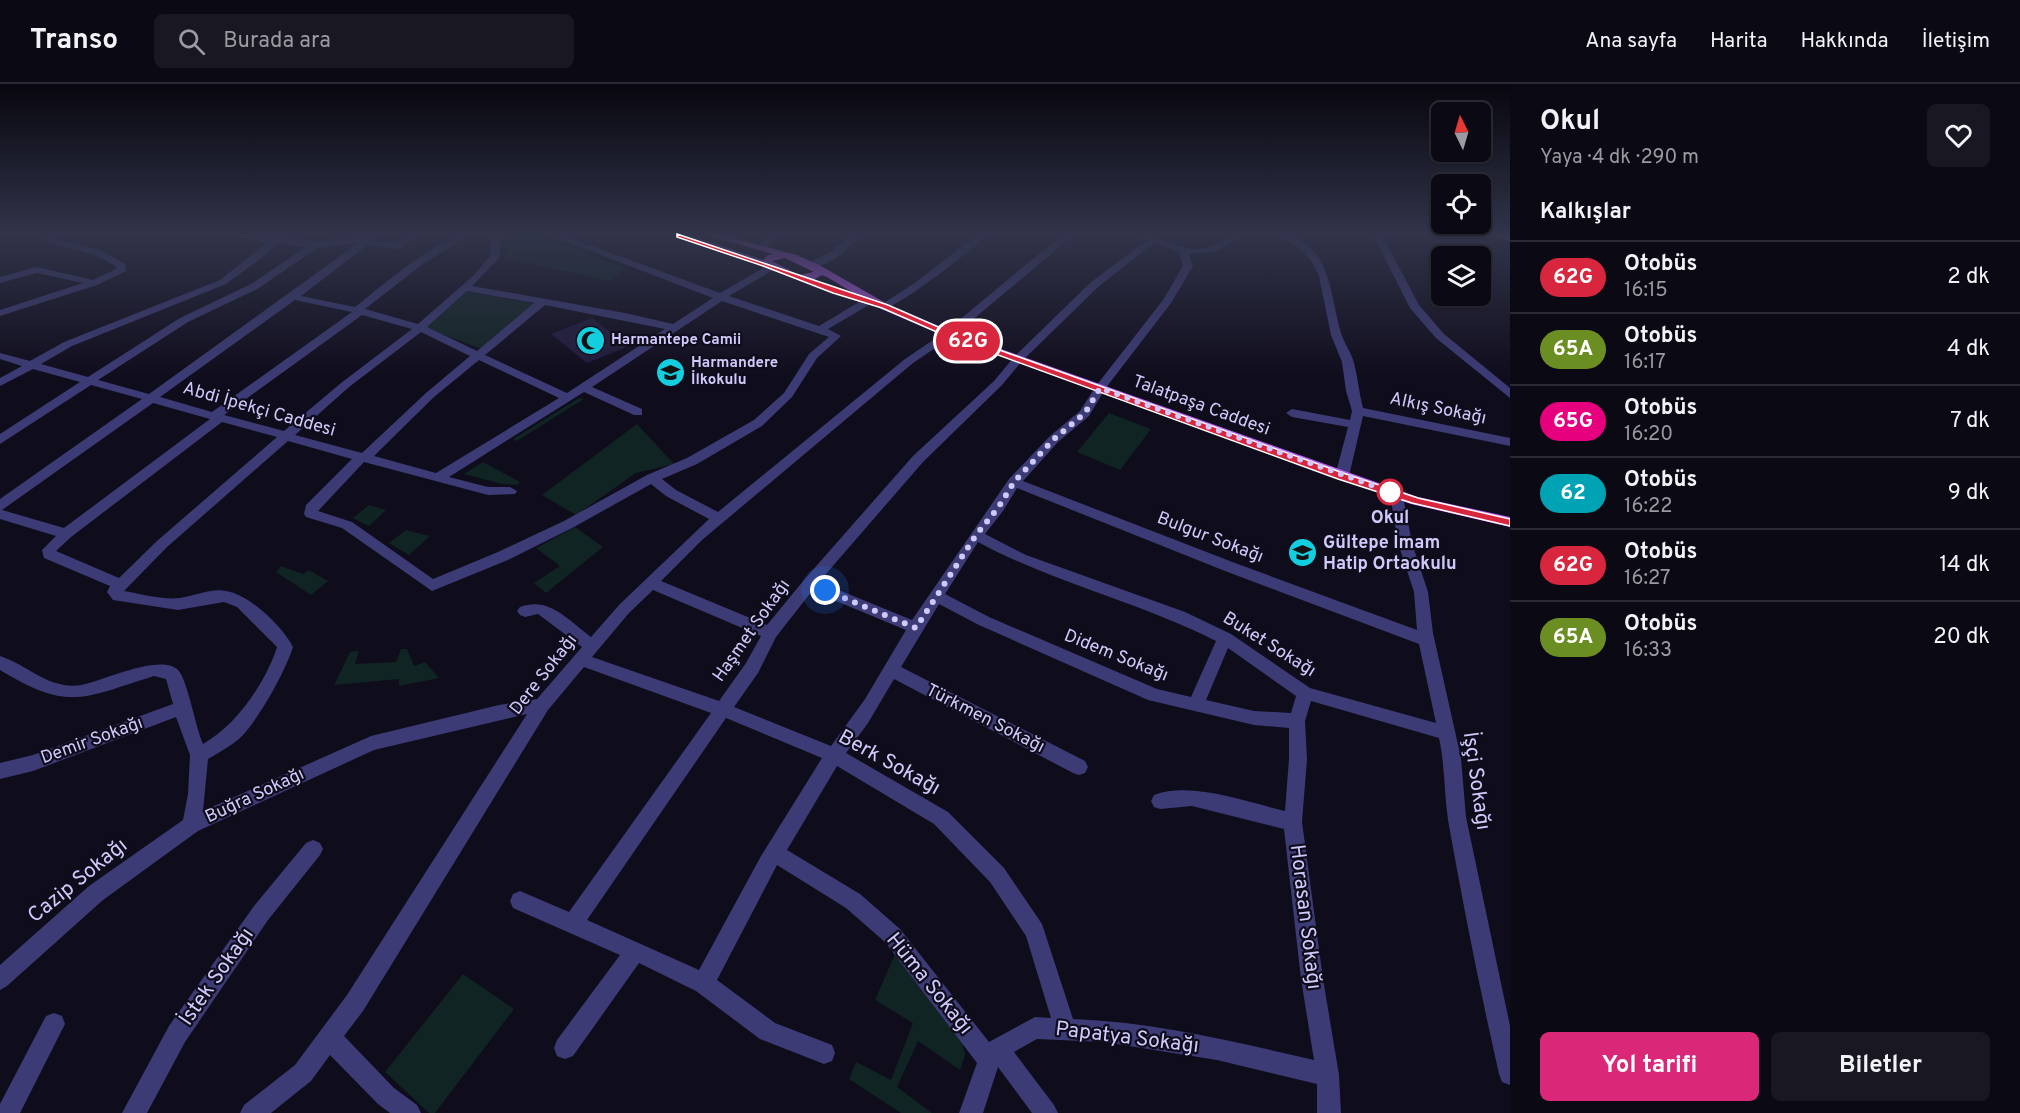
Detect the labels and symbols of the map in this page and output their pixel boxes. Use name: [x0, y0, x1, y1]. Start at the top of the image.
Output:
north arrow: [1431, 102, 1491, 162]
line badge: 62G: [934, 322, 1002, 360]
mosque icon: Harmantepe Camii: [574, 324, 606, 356]
place label: Harmantepe Camii: [611, 331, 741, 350]
place label: Harmandere İlkokulu: [691, 354, 778, 390]
school or university icon: Harmandere İlkokulu: [654, 356, 686, 388]
street label: Talatpaşa Caddesi: [1129, 370, 1273, 442]
street label: Abdi İpekçi Caddesi: [180, 375, 339, 443]
street label: Alkış Sokağı: [1388, 388, 1488, 430]
marker: Okul: [1377, 479, 1403, 505]
street label: Bulgur Sokağı: [1153, 507, 1267, 569]
place label: Okul: [1371, 507, 1409, 530]
place label: Gültepe İmam Hatip Ortaokulu: [1323, 530, 1457, 576]
school or university icon: Gültepe İmam Hatip Ortaokulu: [1286, 537, 1318, 569]
street label: Haşmet Sokağı: [708, 575, 796, 687]
your location: [810, 575, 840, 605]
street label: Buket Sokağı: [1218, 607, 1320, 683]
street label: Didem Sokağı: [1060, 625, 1172, 687]
street label: Dere Sokağı: [505, 630, 583, 720]
street label: Türkmen Sokağı: [922, 679, 1048, 759]
street label: Demir Sokağı: [38, 712, 146, 770]
street label: Berk Sokağı: [833, 724, 945, 802]
street label: İşçi Sokağı: [1456, 730, 1496, 832]
street label: Buğra Sokağı: [202, 763, 308, 829]
street label: Cazip Sokağı: [23, 833, 133, 929]
street label: Horasan Sokağı: [1283, 843, 1327, 991]
street label: İstek Sokağı: [173, 923, 261, 1031]
street label: Hüma Sokağı: [880, 927, 978, 1041]
street label: Papatya Sokağı: [1054, 1016, 1200, 1060]

